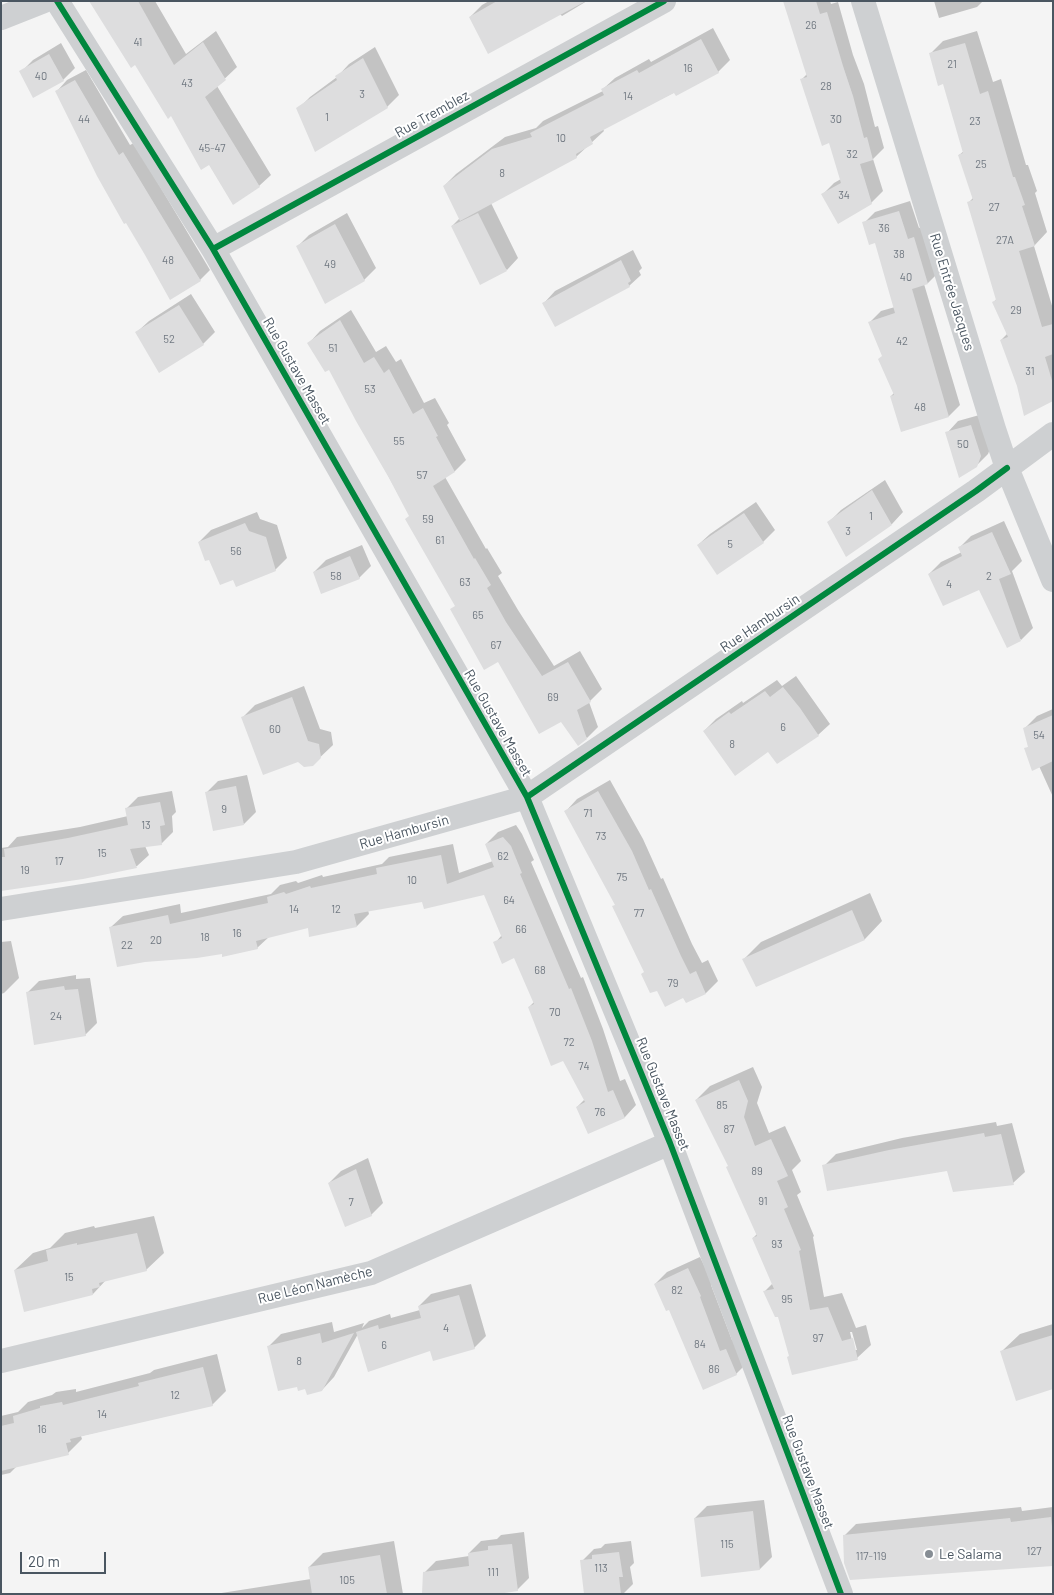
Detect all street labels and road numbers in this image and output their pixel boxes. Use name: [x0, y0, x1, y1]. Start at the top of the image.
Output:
street label: Rue Tremblez: [392, 87, 472, 141]
street label: Rue Entrée Jacques: [926, 231, 978, 353]
street label: Rue Gustave Masset: [260, 314, 334, 428]
street label: Rue Hambursin: [717, 590, 803, 656]
street label: Rue Gustave Masset: [461, 666, 535, 780]
street label: Rue Hambursin: [357, 811, 451, 853]
street label: Rue Gustave Masset: [633, 1035, 693, 1153]
street label: Rue Léon Namèche: [256, 1263, 374, 1307]
street label: Rue Gustave Masset: [779, 1413, 837, 1531]

